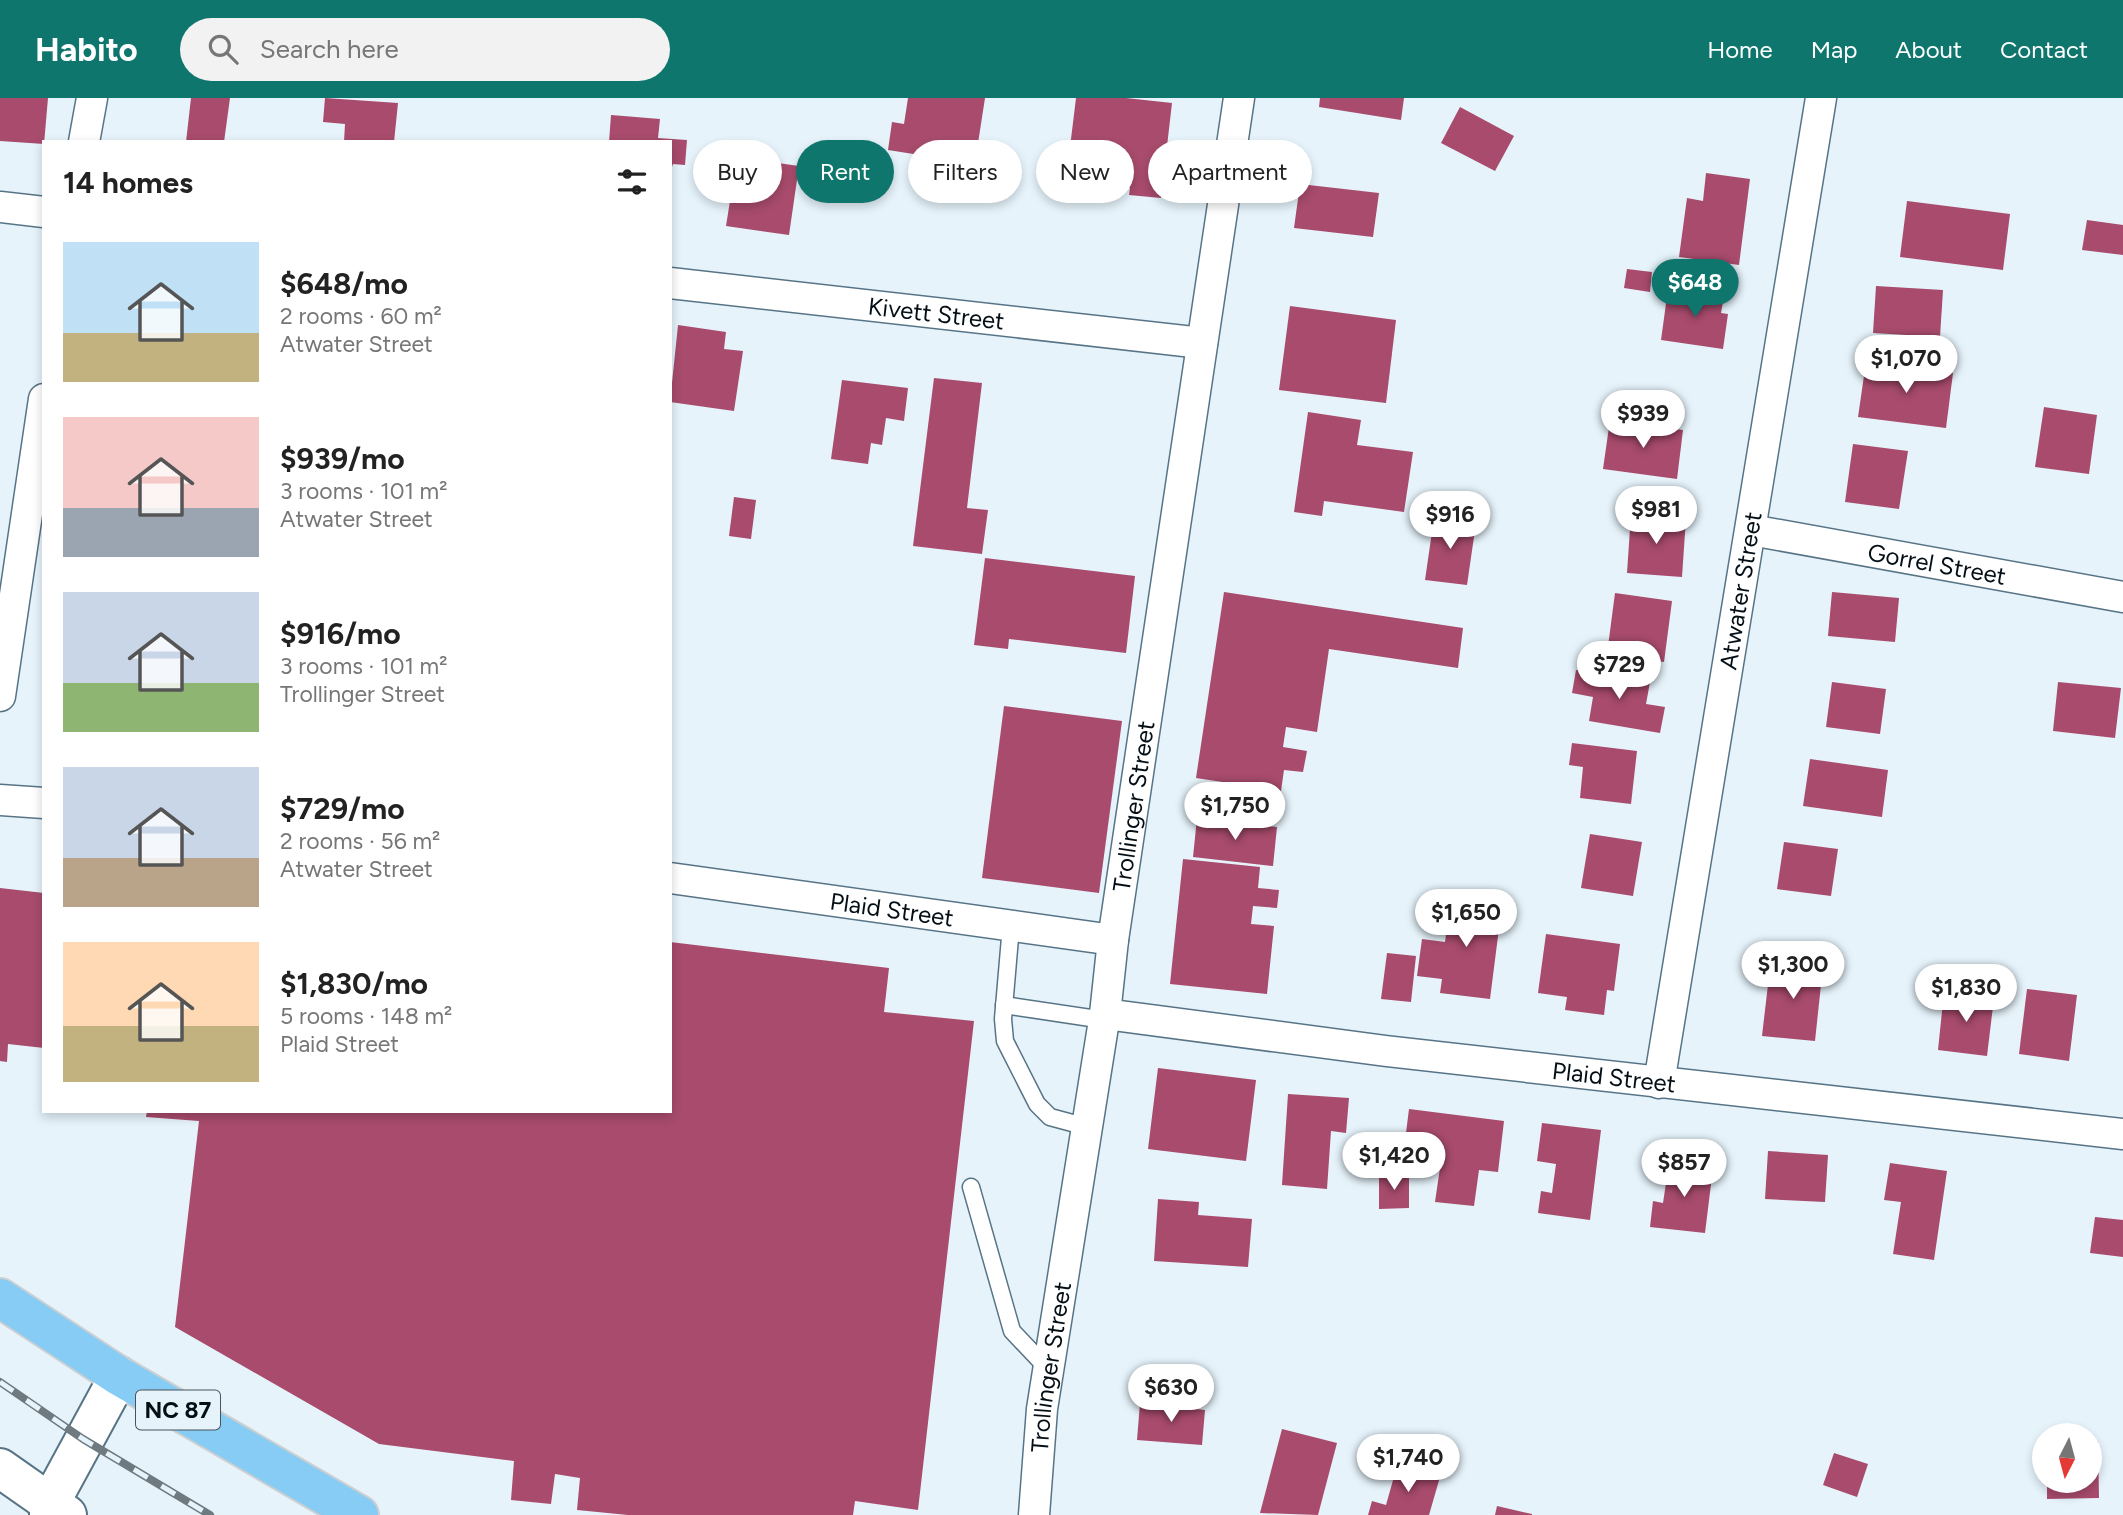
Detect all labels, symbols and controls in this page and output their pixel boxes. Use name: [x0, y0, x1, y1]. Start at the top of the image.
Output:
search box: [180, 18, 670, 81]
text: Habito: [35, 30, 138, 69]
icon: search: [204, 30, 242, 68]
text: Search here: [260, 33, 399, 65]
text: Home: [1707, 35, 1773, 64]
text: Map: [1811, 35, 1857, 64]
text: About: [1895, 35, 1962, 64]
text: Contact: [2000, 35, 2088, 64]
chip: Buy: [693, 140, 782, 203]
chip: Rent: [796, 140, 894, 203]
chip: Filters: [908, 140, 1022, 203]
chip: New: [1036, 140, 1134, 203]
chip: Apartment: [1148, 140, 1312, 203]
icon: filters: [613, 163, 651, 201]
text: 14 homes: [63, 164, 193, 201]
pin: $648: [1654, 260, 1736, 319]
text: $648/mo: [280, 265, 408, 302]
text: $648: [1668, 268, 1722, 296]
icon: home: [119, 270, 203, 354]
street label: Kivett Street: [867, 291, 1006, 335]
text: 2 rooms · 60 m²: [280, 302, 442, 330]
text: Atwater Street: [280, 330, 433, 358]
pin: $1,070: [1849, 336, 1963, 395]
text: $1,070: [1871, 344, 1941, 372]
pin: $939: [1602, 390, 1684, 450]
text: $939: [1617, 399, 1669, 427]
text: $939/mo: [280, 440, 405, 477]
icon: home: [119, 445, 203, 529]
text: 3 rooms · 101 m²: [280, 477, 447, 505]
pin: $981: [1615, 486, 1697, 546]
pin: $916: [1409, 491, 1491, 551]
text: $981: [1631, 495, 1681, 523]
text: $916: [1425, 500, 1475, 528]
text: Atwater Street: [280, 505, 433, 533]
street label: Atwater Street: [1713, 510, 1767, 672]
street label: Gorrel Street: [1866, 537, 2008, 590]
text: $916/mo: [280, 615, 401, 652]
icon: home: [119, 620, 203, 704]
pin: $729: [1578, 642, 1660, 701]
text: $729: [1593, 650, 1645, 678]
text: 3 rooms · 101 m²: [280, 652, 447, 680]
text: Trollinger Street: [280, 680, 445, 708]
street label: Trollinger Street: [1106, 719, 1160, 894]
pin: $1,750: [1178, 782, 1292, 842]
text: $729/mo: [280, 790, 405, 827]
text: $1,750: [1200, 791, 1270, 819]
icon: home: [119, 795, 203, 879]
text: 2 rooms · 56 m²: [280, 827, 440, 855]
text: Atwater Street: [280, 855, 433, 883]
street label: Plaid Street: [828, 886, 955, 932]
pin: $1,650: [1409, 890, 1523, 949]
text: $1,650: [1431, 898, 1501, 926]
pin: $1,300: [1736, 942, 1850, 1001]
text: $1,300: [1758, 950, 1828, 978]
pin: $1,830: [1909, 964, 2023, 1024]
text: $1,830/mo: [280, 965, 428, 1002]
icon: home: [119, 970, 203, 1054]
text: $1,830: [1931, 973, 2001, 1001]
text: 5 rooms · 148 m²: [280, 1002, 452, 1030]
text: Plaid Street: [280, 1030, 399, 1058]
street label: Plaid Street: [1551, 1055, 1678, 1098]
pin: $1,420: [1337, 1132, 1451, 1192]
pin: $857: [1643, 1140, 1725, 1199]
text: $1,420: [1358, 1141, 1430, 1169]
text: $857: [1658, 1148, 1710, 1176]
street label: Trollinger Street: [1024, 1280, 1077, 1453]
pin: $630: [1130, 1364, 1212, 1424]
text: $630: [1144, 1373, 1198, 1401]
road number: NC 87: [136, 1390, 220, 1429]
north arrow: [2032, 1423, 2102, 1493]
map controls: [2032, 1423, 2102, 1493]
pin: $1,740: [1351, 1434, 1465, 1494]
text: $1,740: [1373, 1443, 1443, 1471]

